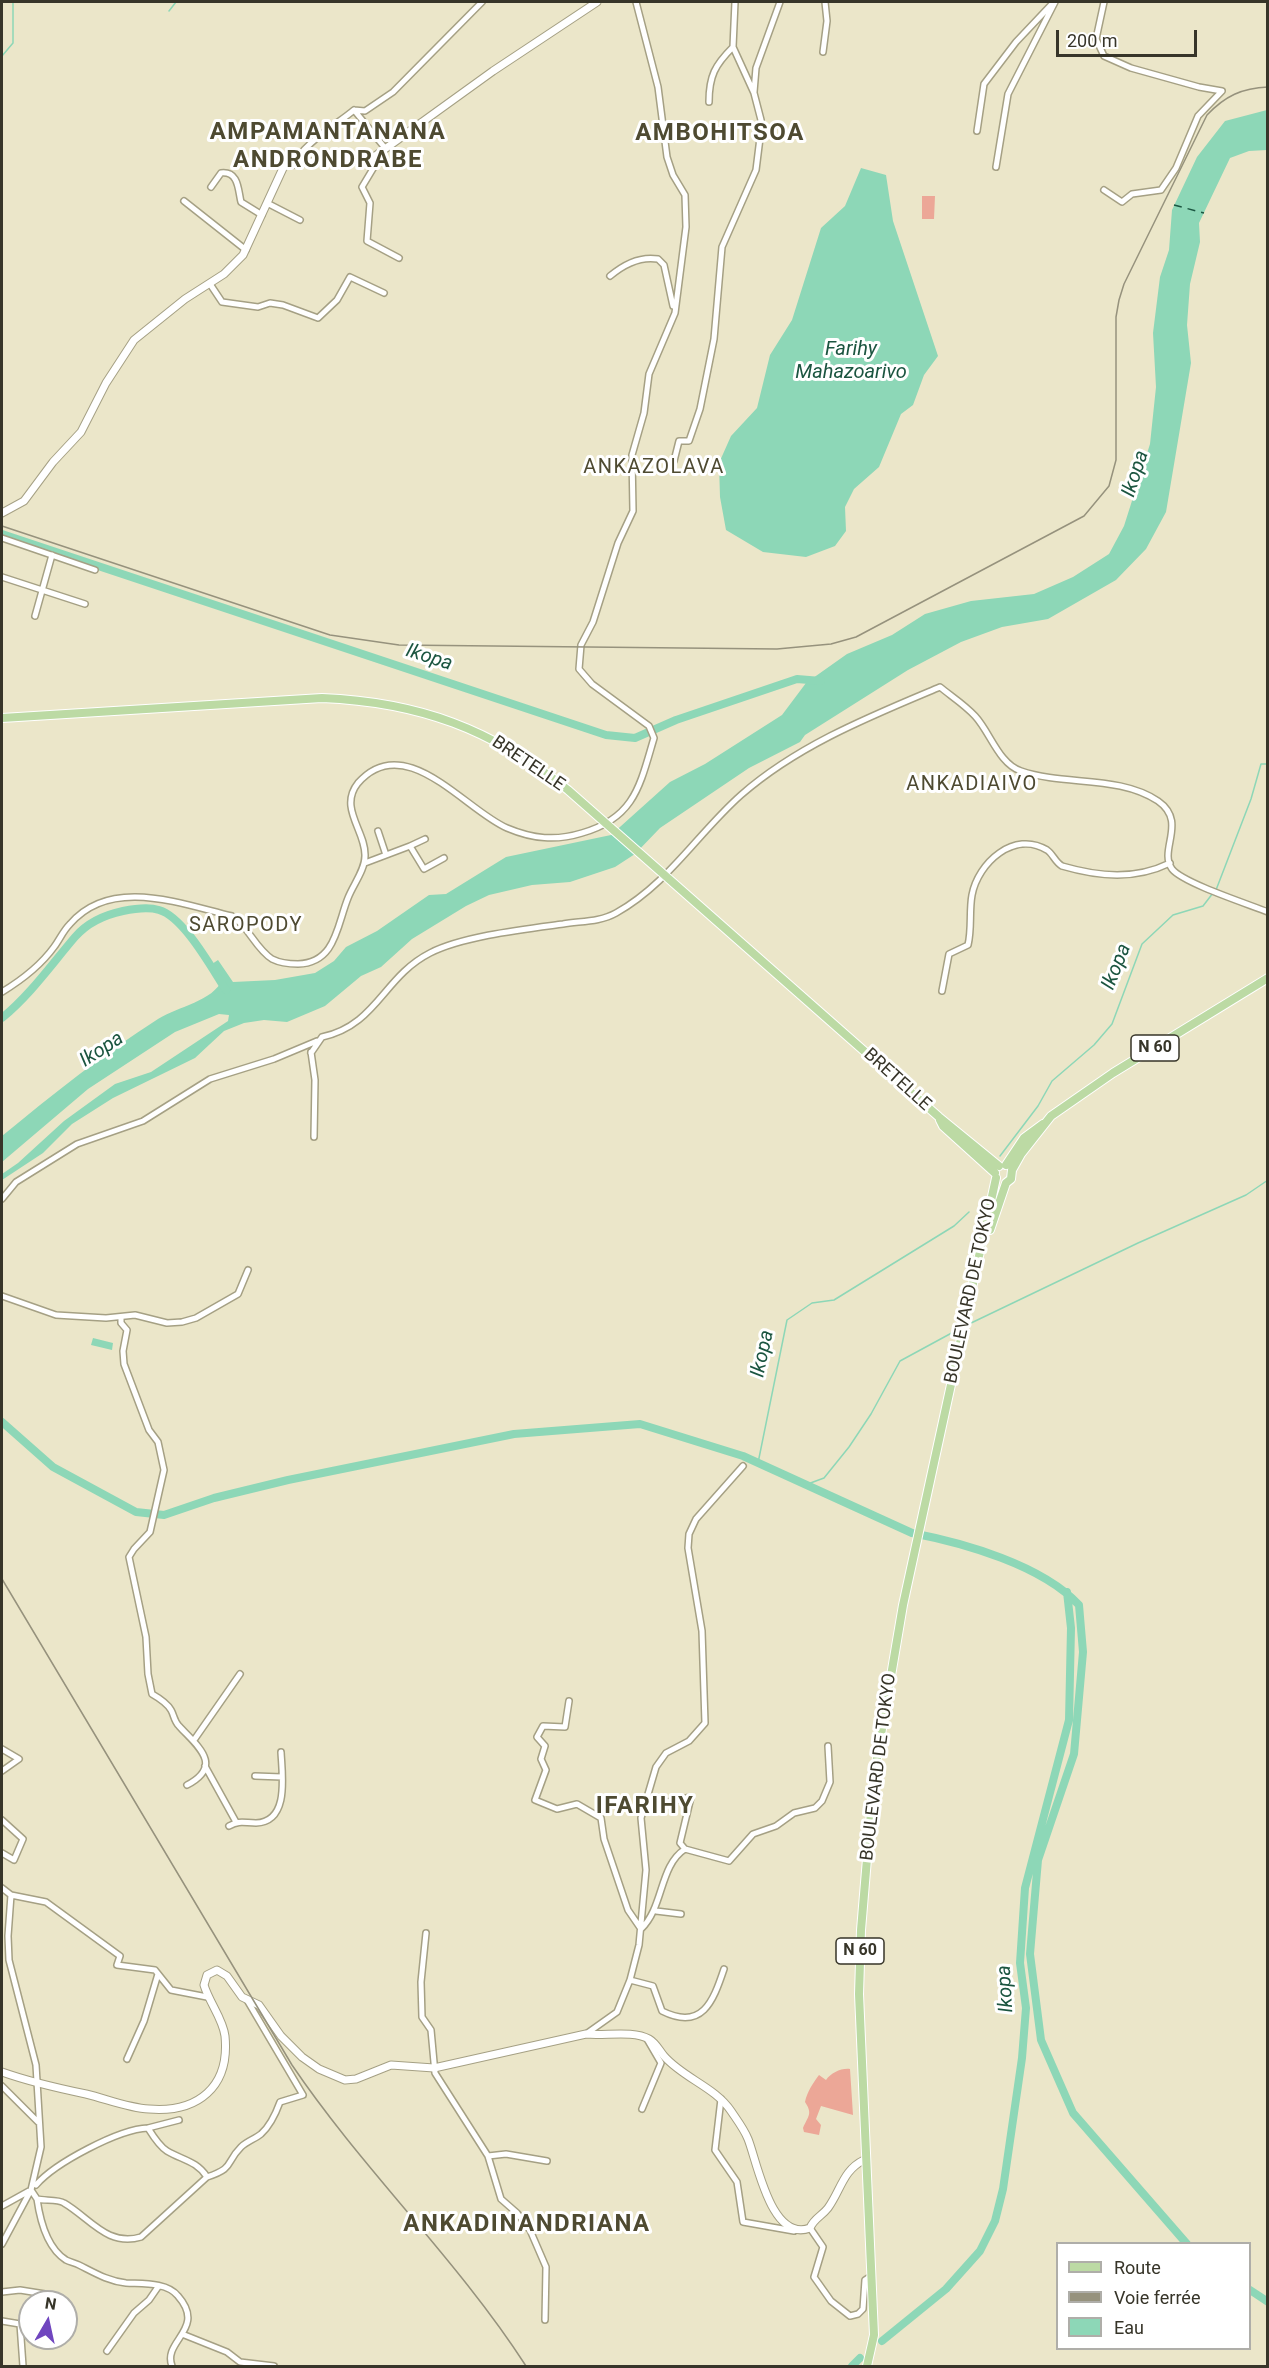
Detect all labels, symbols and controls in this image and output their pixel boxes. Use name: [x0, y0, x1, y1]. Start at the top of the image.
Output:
scale bar: [1059, 18, 1200, 56]
text: 200 m: [1067, 30, 1118, 51]
district label: AMPAMANTANANA ANDRONDRABE: [210, 119, 446, 175]
district label: AMBOHITSOA: [635, 120, 805, 148]
water label: Farihy Mahazoarivo: [795, 338, 907, 385]
water label: Ikopa: [1117, 448, 1155, 500]
district label: ANKAZOLAVA: [583, 456, 725, 480]
water label: Ikopa: [403, 639, 455, 677]
street label: BRETELLE: [487, 732, 569, 796]
district label: ANKADIAIVO: [906, 773, 1038, 797]
district label: SAROPODY: [189, 914, 303, 938]
water label: Ikopa: [1097, 940, 1137, 994]
water label: Ikopa: [75, 1027, 129, 1073]
road number: N 60: [1131, 1035, 1179, 1061]
street label: BRETELLE: [859, 1044, 935, 1116]
street label: BOULEVARD DE TOKYO: [941, 1196, 1001, 1386]
water label: Ikopa: [746, 1328, 780, 1380]
street label: BOULEVARD DE TOKYO: [857, 1672, 901, 1862]
district label: IFARIHY: [596, 1793, 694, 1821]
road number: N 60: [836, 1938, 884, 1964]
water label: Ikopa: [993, 1965, 1019, 2013]
district label: ANKADINANDRIANA: [403, 2211, 651, 2239]
legend: [1056, 2242, 1251, 2350]
text: Route: [1114, 2257, 1161, 2278]
text: Voie ferrée: [1114, 2287, 1200, 2308]
north arrow: [18, 2290, 78, 2350]
text: N: [44, 2293, 58, 2314]
text: Eau: [1114, 2317, 1144, 2338]

